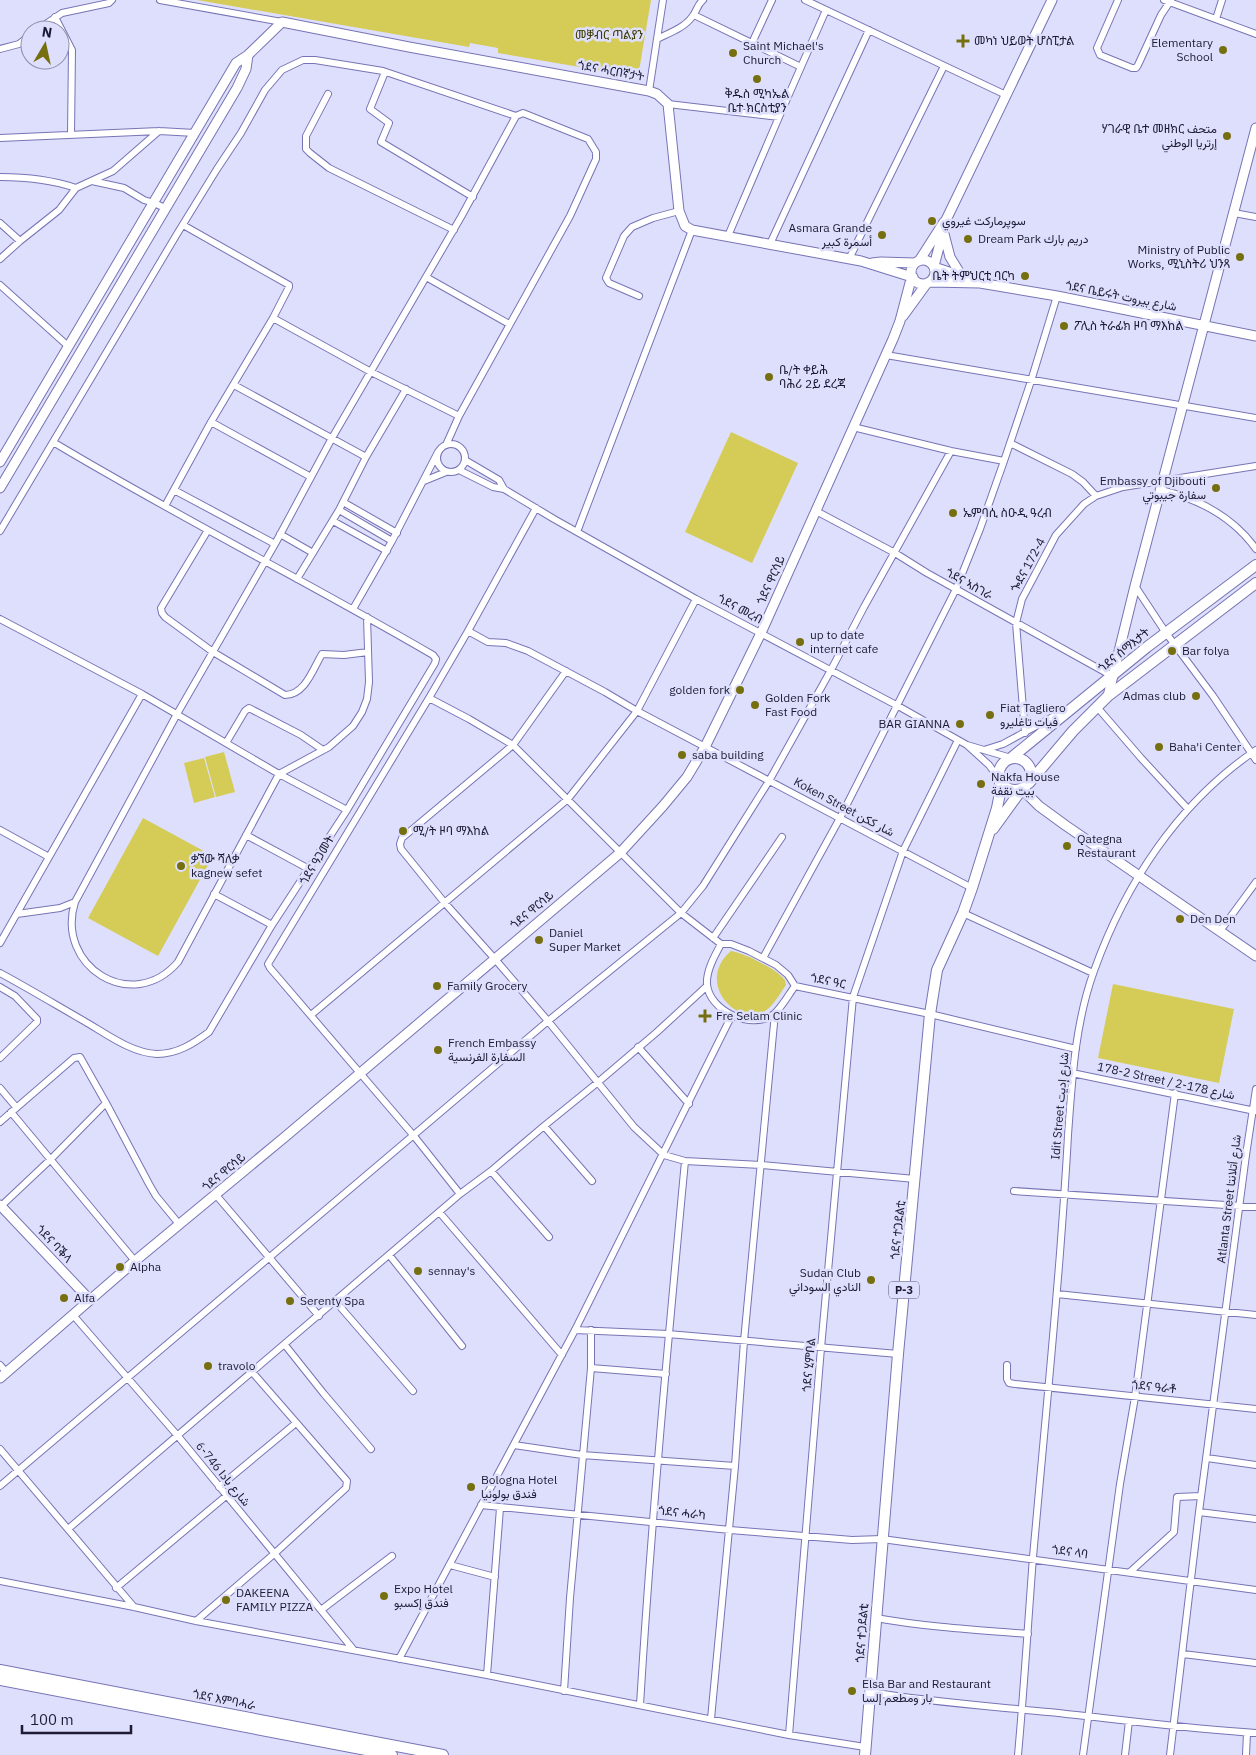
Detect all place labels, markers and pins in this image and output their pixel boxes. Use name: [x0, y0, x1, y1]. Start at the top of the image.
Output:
place label: መካነ ህይወት ሆስፒታል: [974, 33, 1074, 48]
marker: መካነ ህይወት ሆስፒታል: [956, 34, 970, 48]
place label: Elementary School: [1151, 35, 1213, 64]
place label: Saint Michael's Church: [743, 38, 824, 67]
marker: Elementary School: [1217, 44, 1229, 56]
marker: Saint Michael's Church: [727, 47, 739, 59]
marker: ቅዱስ ሚካኤል ቤተ ክርስቲያን: [751, 73, 763, 85]
place label: ቅዱስ ሚካኤል ቤተ ክርስቲያን: [725, 86, 789, 115]
place label: ሃገራዊ ቤተ መዘክር متحف إرتريا الوطني: [1102, 121, 1217, 153]
marker: ሃገራዊ ቤተ መዘክር متحف إرتريا الوطني: [1221, 130, 1233, 142]
place label: سوپرمارکت غيروي: [942, 213, 1026, 231]
marker: سوپرمارکت غيروي: [926, 215, 938, 227]
place label: Asmara Grande أسمرة كبير: [789, 220, 872, 250]
marker: Asmara Grande أسمرة كبير: [876, 229, 888, 241]
place label: Dream Park دريم بارك: [978, 231, 1089, 247]
marker: Dream Park دريم بارك: [962, 233, 974, 245]
place label: Ministry of Public Works, ሚኒስትሪ ህንጻ: [1128, 242, 1231, 271]
marker: Ministry of Public Works, ሚኒስትሪ ህንጻ: [1234, 251, 1246, 263]
place label: ቤት ትምህርቲ ባርካ: [932, 268, 1015, 283]
marker: ቤት ትምህርቲ ባርካ: [1019, 270, 1031, 282]
place label: ፖሊስ ትራፊክ ዞባ ማእከል: [1074, 318, 1184, 333]
marker: ፖሊስ ትራፊክ ዞባ ማእከል: [1058, 320, 1070, 332]
place label: ቤ/ት ቀይሕ ባሕሪ 2ይ ደረጃ: [779, 362, 846, 391]
marker: ቤ/ት ቀይሕ ባሕሪ 2ይ ደረጃ: [763, 371, 775, 383]
place label: Embassy of Djibouti سفارة جيبوتي: [1100, 473, 1206, 505]
marker: Embassy of Djibouti سفارة جيبوتي: [1210, 482, 1222, 494]
place label: ኤምባሲ ስዑዲ ዓረብ: [963, 505, 1052, 520]
marker: ኤምባሲ ስዑዲ ዓረብ: [947, 507, 959, 519]
place label: up to date internet cafe: [810, 627, 879, 656]
marker: up to date internet cafe: [794, 636, 806, 648]
place label: Bar folya: [1182, 643, 1230, 658]
marker: Bar folya: [1166, 645, 1178, 657]
place label: golden fork: [669, 682, 731, 697]
marker: golden fork: [734, 684, 746, 696]
place label: Admas club: [1123, 688, 1186, 703]
place label: Golden Fork Fast Food: [765, 690, 831, 719]
marker: Admas club: [1190, 690, 1202, 702]
marker: Golden Fork Fast Food: [749, 699, 761, 711]
place label: Fiat Tagliero فيات تاغليرو: [1000, 700, 1066, 730]
marker: Fiat Tagliero فيات تاغليرو: [984, 709, 996, 721]
place label: BAR GIANNA: [879, 716, 950, 731]
marker: BAR GIANNA: [954, 718, 966, 730]
place label: Baha'i Center: [1169, 739, 1242, 754]
marker: Baha'i Center: [1153, 741, 1165, 753]
place label: saba building: [692, 747, 764, 762]
marker: saba building: [676, 749, 688, 761]
place label: Nakfa House بيت نقفة: [991, 769, 1060, 798]
marker: Nakfa House بيت نقفة: [975, 778, 987, 790]
place label: ሚ/ት ዞባ ማእከል: [413, 823, 489, 838]
marker: ሚ/ት ዞባ ማእከል: [397, 825, 409, 837]
place label: Qategna Restaurant: [1077, 831, 1136, 860]
marker: Qategna Restaurant: [1061, 840, 1073, 852]
place label: ቃኘው ሻለቃ kagnew sefet: [191, 851, 262, 880]
marker: ቃኘው ሻለቃ kagnew sefet: [175, 860, 187, 872]
place label: Den Den: [1190, 911, 1236, 926]
marker: Den Den: [1174, 913, 1186, 925]
place label: Daniel Super Market: [549, 925, 621, 954]
marker: Daniel Super Market: [533, 934, 545, 946]
place label: Family Grocery: [447, 978, 528, 993]
marker: Family Grocery: [431, 980, 443, 992]
place label: Fre Selam Clinic: [716, 1008, 802, 1023]
marker: Fre Selam Clinic: [698, 1009, 712, 1023]
place label: French Embassy السفارة الفرنسية: [448, 1035, 536, 1065]
marker: French Embassy السفارة الفرنسية: [432, 1044, 444, 1056]
place label: Alpha: [130, 1259, 162, 1274]
marker: Alpha: [114, 1261, 126, 1273]
place label: sennay's: [428, 1263, 476, 1278]
marker: sennay's: [412, 1265, 424, 1277]
place label: Sudan Club النادي السوداني: [789, 1265, 861, 1297]
marker: Sudan Club النادي السوداني: [865, 1274, 877, 1286]
place label: Alfa: [74, 1290, 96, 1305]
marker: Alfa: [58, 1292, 70, 1304]
place label: Serenty Spa: [300, 1293, 365, 1308]
marker: Serenty Spa: [284, 1295, 296, 1307]
place label: travolo: [218, 1358, 256, 1373]
marker: travolo: [202, 1360, 214, 1372]
place label: Bologna Hotel فندق بولونيا: [481, 1472, 557, 1502]
marker: Bologna Hotel فندق بولونيا: [465, 1481, 477, 1493]
place label: Expo Hotel فندق إكسبو: [394, 1581, 453, 1611]
place label: DAKEENA FAMILY PIZZA: [236, 1585, 313, 1614]
marker: Expo Hotel فندق إكسبو: [378, 1590, 390, 1602]
marker: DAKEENA FAMILY PIZZA: [220, 1594, 232, 1606]
place label: Elsa Bar and Restaurant بار ومطعم إلسا: [862, 1676, 991, 1706]
marker: Elsa Bar and Restaurant بار ومطعم إلسا: [846, 1685, 858, 1697]

